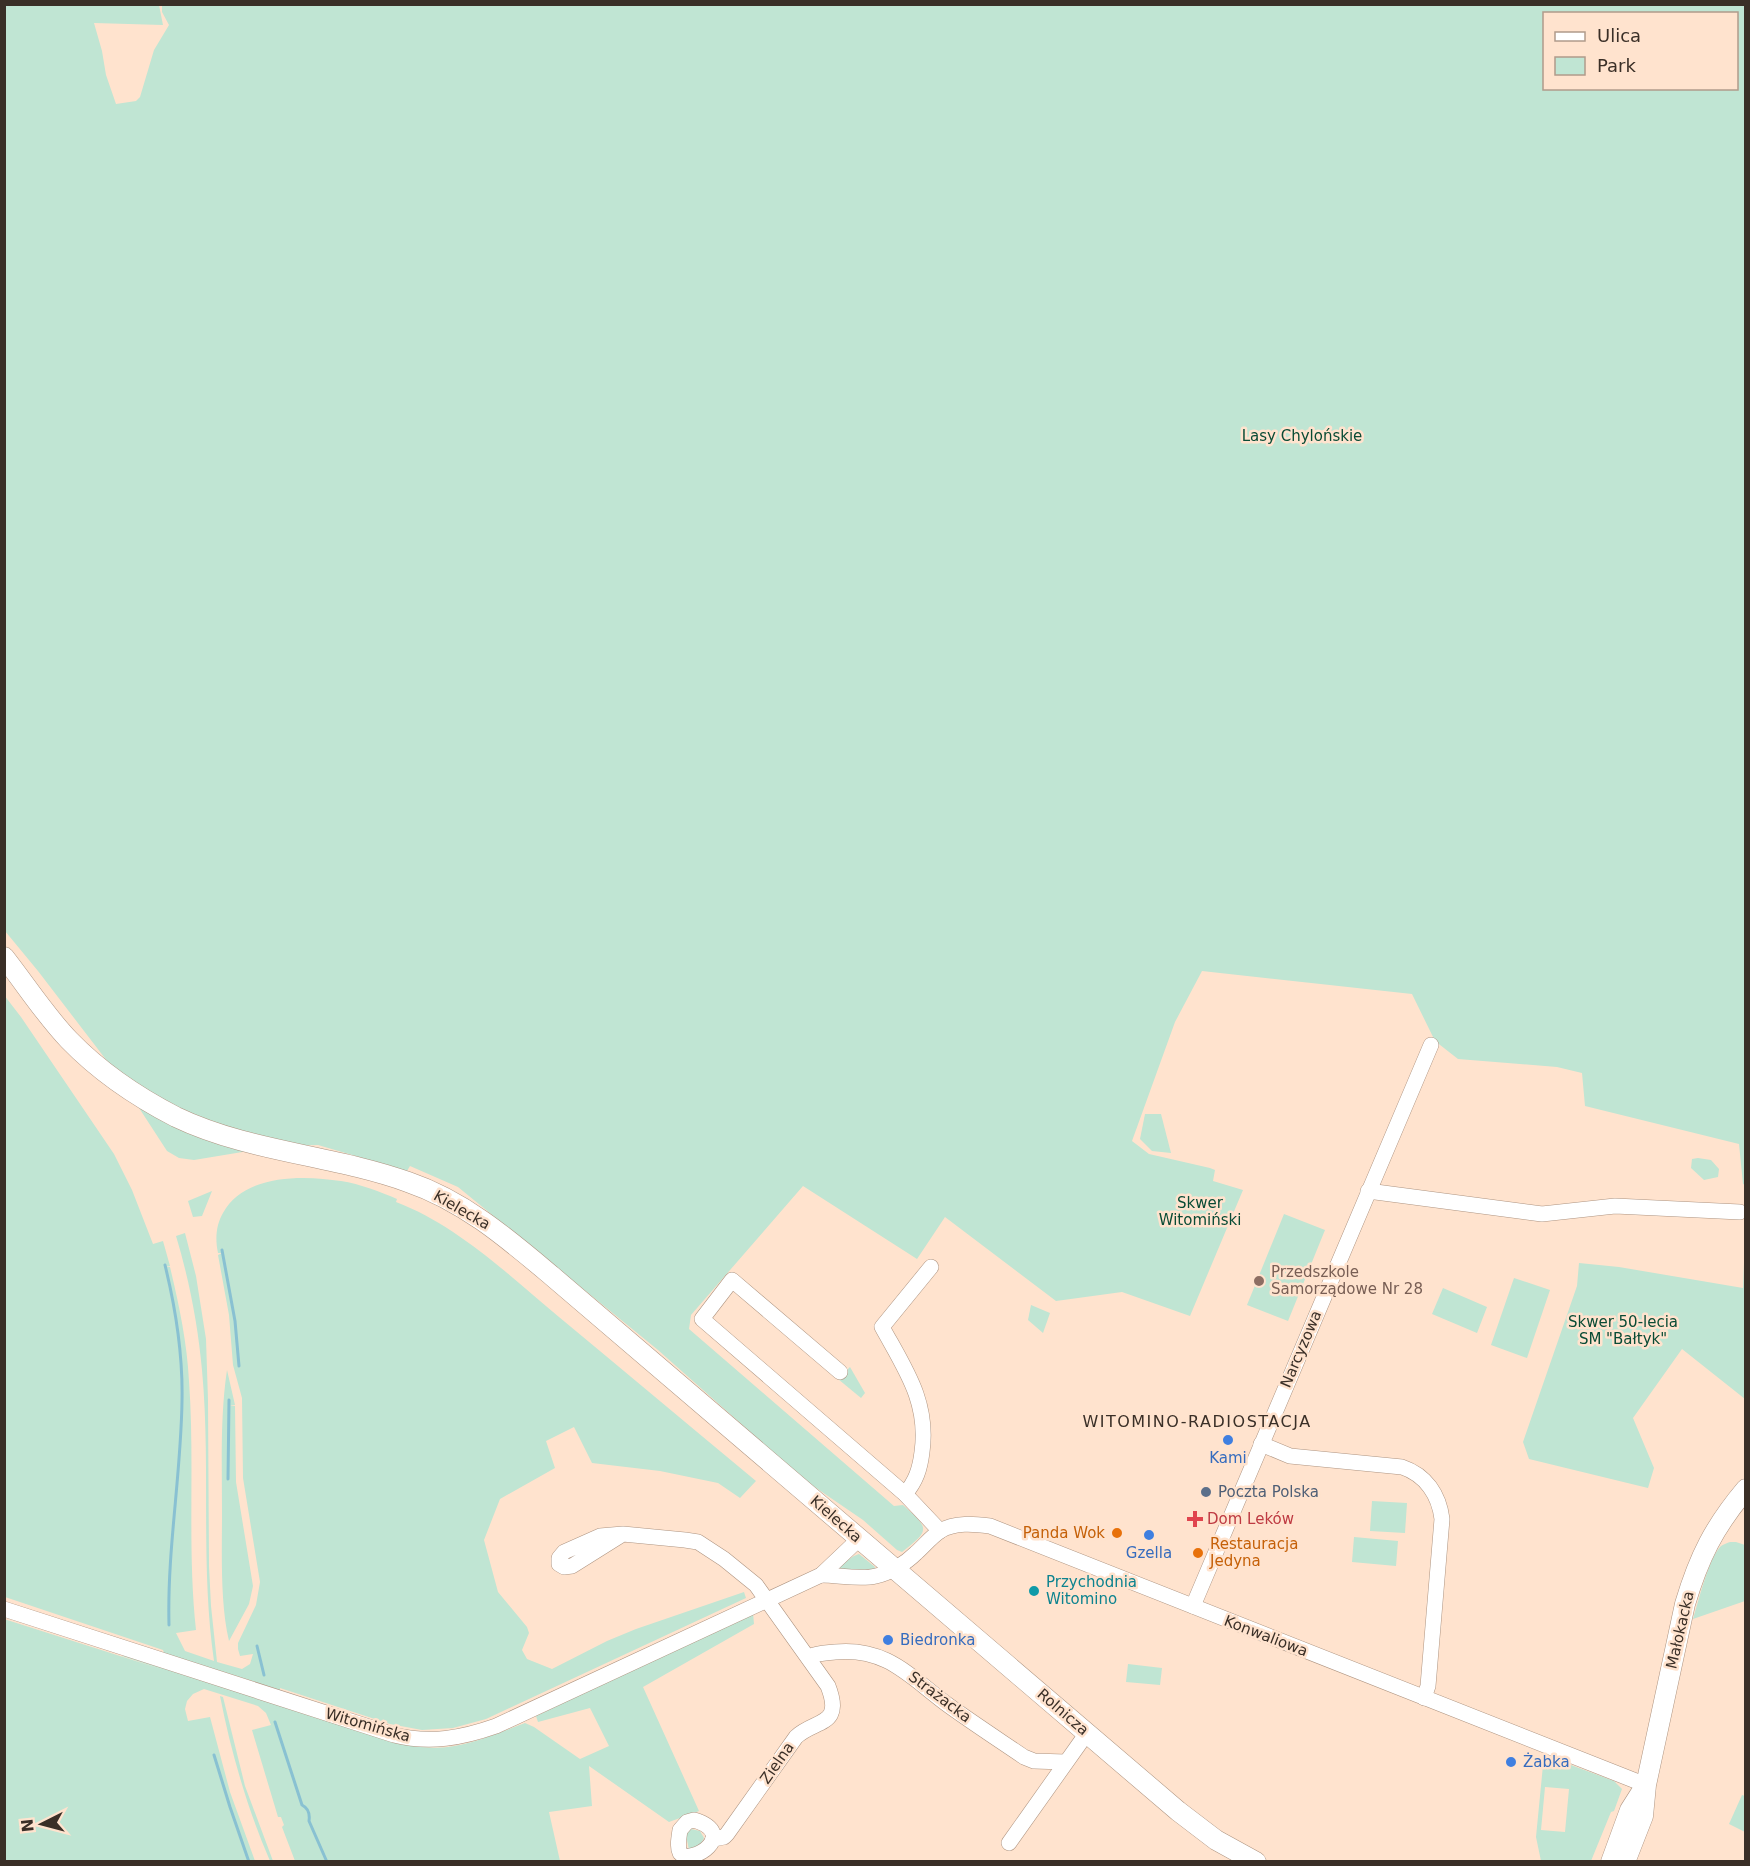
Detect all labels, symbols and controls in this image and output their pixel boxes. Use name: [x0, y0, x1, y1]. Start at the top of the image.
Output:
legend: [1543, 12, 1738, 90]
text: Ulica: [1597, 25, 1641, 46]
text: Park: [1597, 55, 1636, 76]
park label: Lasy Chylońskie: [1242, 427, 1362, 445]
street label: Kielecka: [430, 1187, 494, 1233]
park label: Skwer Witomiński: [1159, 1194, 1241, 1229]
place label: Przedszkole Samorządowe Nr 28: [1271, 1263, 1423, 1298]
marker: Przedszkole Samorządowe Nr 28: [1252, 1274, 1266, 1288]
street label: Narcyzowa: [1277, 1308, 1325, 1390]
park label: Skwer 50-lecia SM "Bałtyk": [1568, 1313, 1678, 1348]
district label: WITOMINO-RADIOSTACJA: [1082, 1412, 1312, 1431]
marker: Kami: [1221, 1433, 1235, 1447]
place label: Kami: [1209, 1449, 1247, 1467]
place label: Poczta Polska: [1218, 1483, 1319, 1501]
marker: Poczta Polska: [1199, 1485, 1213, 1499]
street label: Kielecka: [807, 1492, 865, 1546]
place label: Dom Leków: [1207, 1510, 1294, 1528]
marker: Dom Leków: [1188, 1512, 1202, 1526]
place label: Panda Wok: [1023, 1524, 1105, 1542]
marker: Panda Wok: [1110, 1526, 1124, 1540]
marker: Gzella: [1142, 1528, 1156, 1542]
place label: Restauracja Jedyna: [1209, 1535, 1298, 1570]
place label: Gzella: [1126, 1544, 1172, 1562]
marker: Restauracja Jedyna: [1191, 1546, 1205, 1560]
place label: Przychodnia Witomino: [1046, 1573, 1137, 1608]
marker: Przychodnia Witomino: [1027, 1584, 1041, 1598]
street label: Małokacka: [1662, 1589, 1698, 1671]
street label: Konwaliowa: [1222, 1612, 1310, 1660]
place label: Biedronka: [900, 1631, 975, 1649]
marker: Biedronka: [881, 1633, 895, 1647]
street label: Strażacka: [905, 1668, 975, 1726]
street label: Rolnicza: [1034, 1685, 1092, 1739]
street label: Witomińska: [323, 1704, 413, 1746]
street label: Zielna: [756, 1739, 798, 1787]
place label: Żabka: [1523, 1752, 1570, 1771]
marker: Żabka: [1504, 1755, 1518, 1769]
north arrow: [12, 1794, 72, 1854]
text: N: [17, 1818, 38, 1833]

